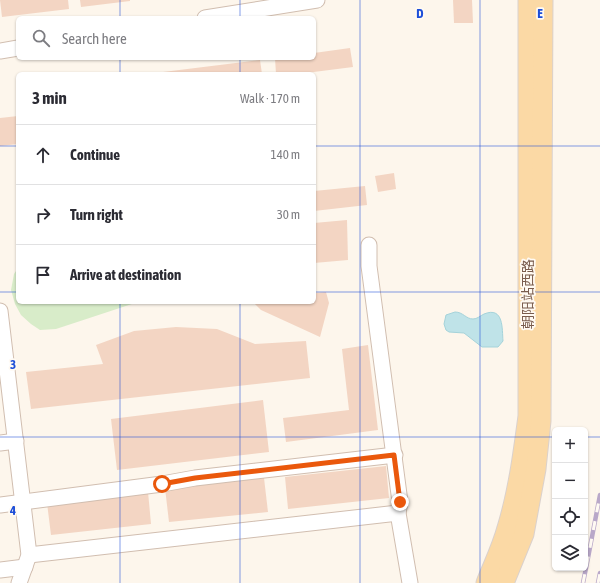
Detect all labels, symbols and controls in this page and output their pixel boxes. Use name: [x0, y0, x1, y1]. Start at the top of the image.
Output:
text: D: [416, 6, 424, 21]
text: E: [537, 6, 543, 21]
search box: [16, 16, 316, 60]
icon: search: [30, 27, 52, 49]
text: Search here: [62, 30, 127, 47]
text: 3 min: [32, 88, 67, 108]
text: Walk · 170 m: [240, 91, 300, 106]
icon: ahead: [32, 144, 54, 166]
text: Continue: [70, 146, 120, 163]
text: 140 m: [271, 147, 300, 162]
icon: right: [32, 204, 54, 226]
text: Turn right: [70, 206, 123, 223]
text: 30 m: [277, 207, 300, 222]
street label: 朝阳站西路: [520, 259, 536, 329]
icon: arrive: [32, 264, 54, 286]
text: Arrive at destination: [70, 266, 181, 283]
text: 3: [10, 357, 16, 372]
map controls: [552, 427, 588, 571]
button: +: [552, 427, 588, 463]
button: −: [552, 463, 588, 499]
route start: [153, 475, 171, 493]
route end: [391, 493, 409, 511]
button: locate: [552, 499, 588, 535]
text: 4: [9, 503, 16, 518]
button: layers: [552, 535, 588, 571]

